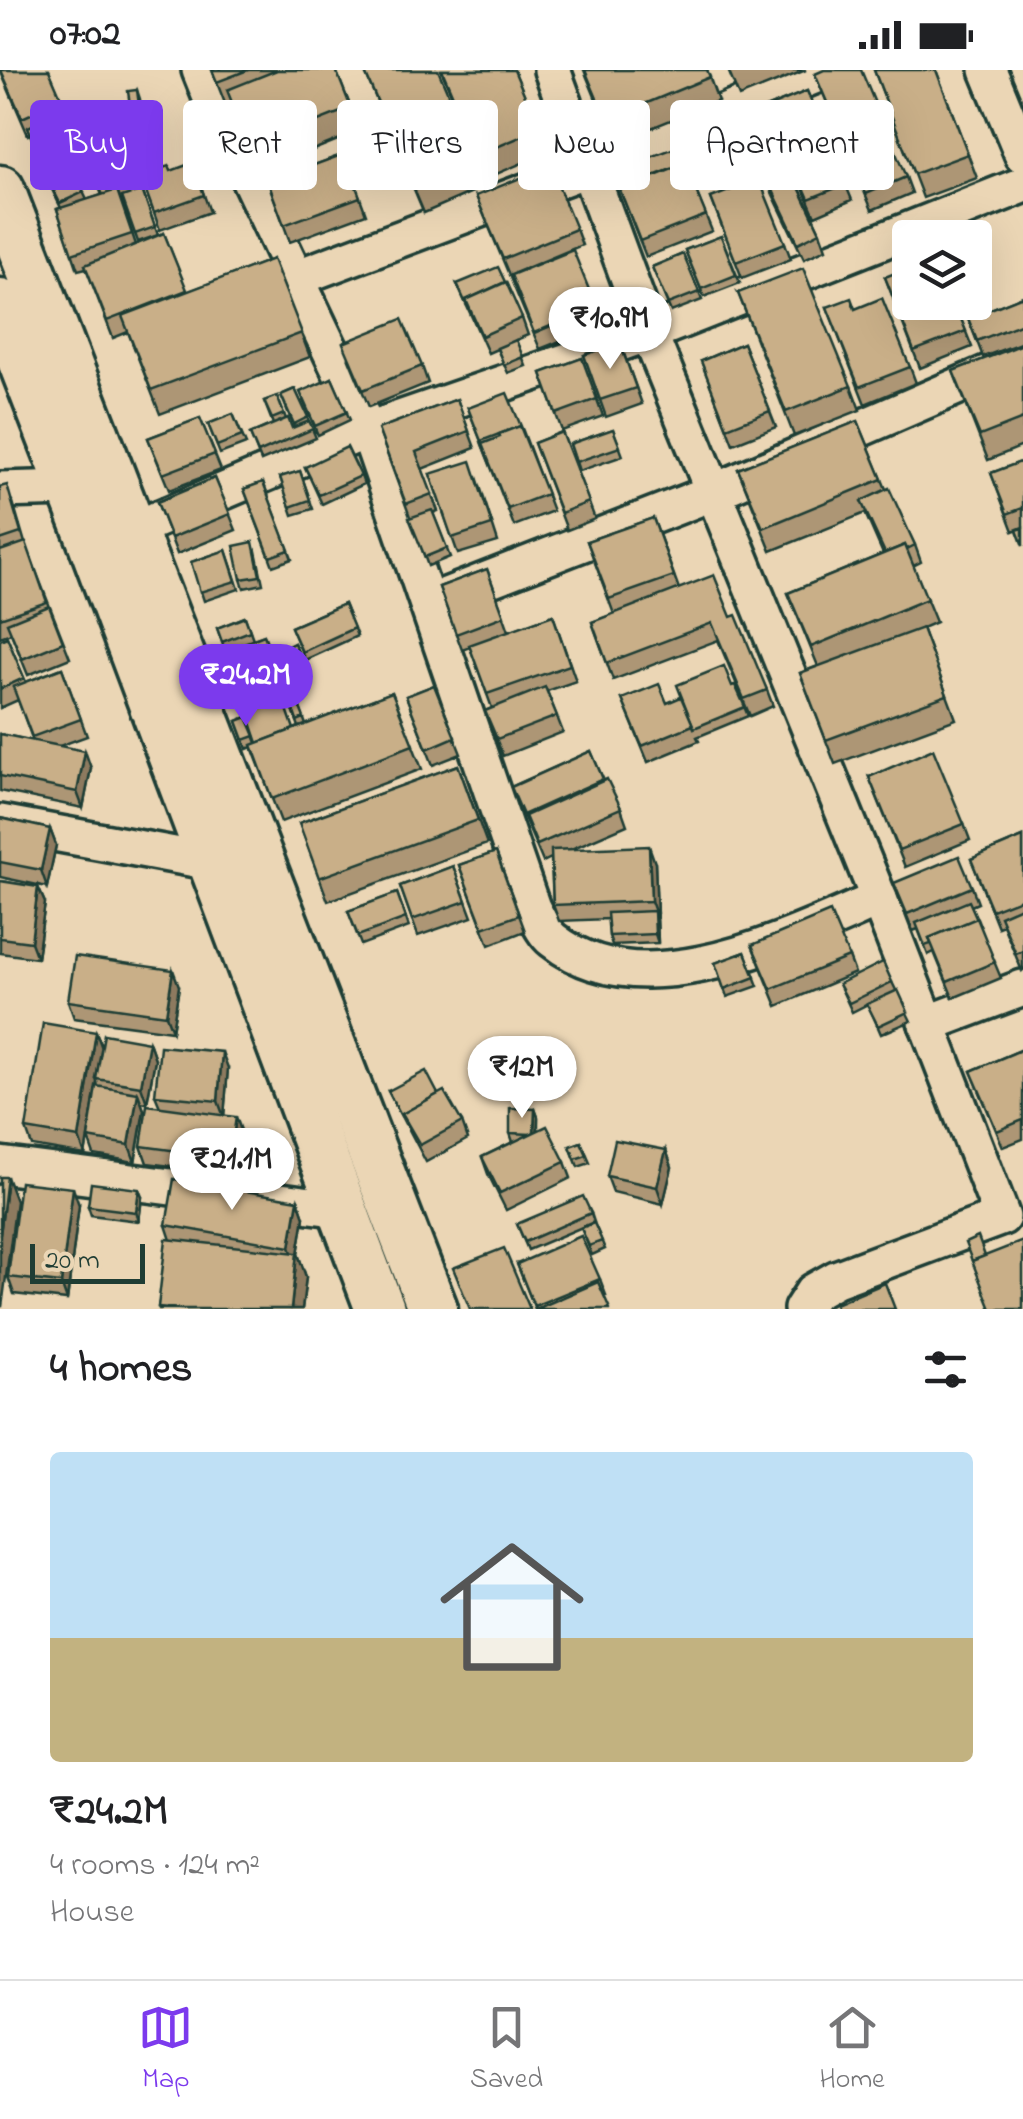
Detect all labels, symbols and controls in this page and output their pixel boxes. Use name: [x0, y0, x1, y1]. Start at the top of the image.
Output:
text: 07:02: [50, 7, 121, 63]
chip: Buy: [30, 100, 163, 190]
chip: Rent: [183, 100, 317, 190]
chip: Filters: [337, 100, 498, 190]
chip: New: [518, 100, 650, 190]
chip: Apartment: [670, 100, 894, 190]
map controls: [892, 220, 992, 320]
button: layers: [892, 220, 992, 320]
pin: ₹10.9M: [529, 287, 691, 372]
text: ₹10.9M: [571, 296, 649, 343]
pin: ₹24.2M: [165, 644, 327, 729]
text: ₹24.2M: [201, 653, 291, 700]
pin: ₹12M: [463, 1036, 581, 1121]
text: ₹12M: [490, 1045, 554, 1092]
pin: ₹21.1M: [151, 1128, 313, 1213]
text: ₹21.1M: [191, 1137, 273, 1184]
scale bar: [30, 1239, 145, 1284]
text: 20 m: [45, 1241, 100, 1282]
text: 4 homes: [50, 1339, 192, 1400]
icon: filters: [918, 1342, 973, 1397]
icon: home: [422, 1517, 602, 1697]
text: ₹24.2M: [50, 1782, 168, 1843]
text: 4 rooms · 124 m²: [50, 1843, 260, 1890]
text: House: [50, 1890, 134, 1937]
tab: Map: [138, 2000, 193, 2101]
tab: Saved: [470, 2000, 543, 2101]
tab: Home: [820, 2000, 885, 2101]

